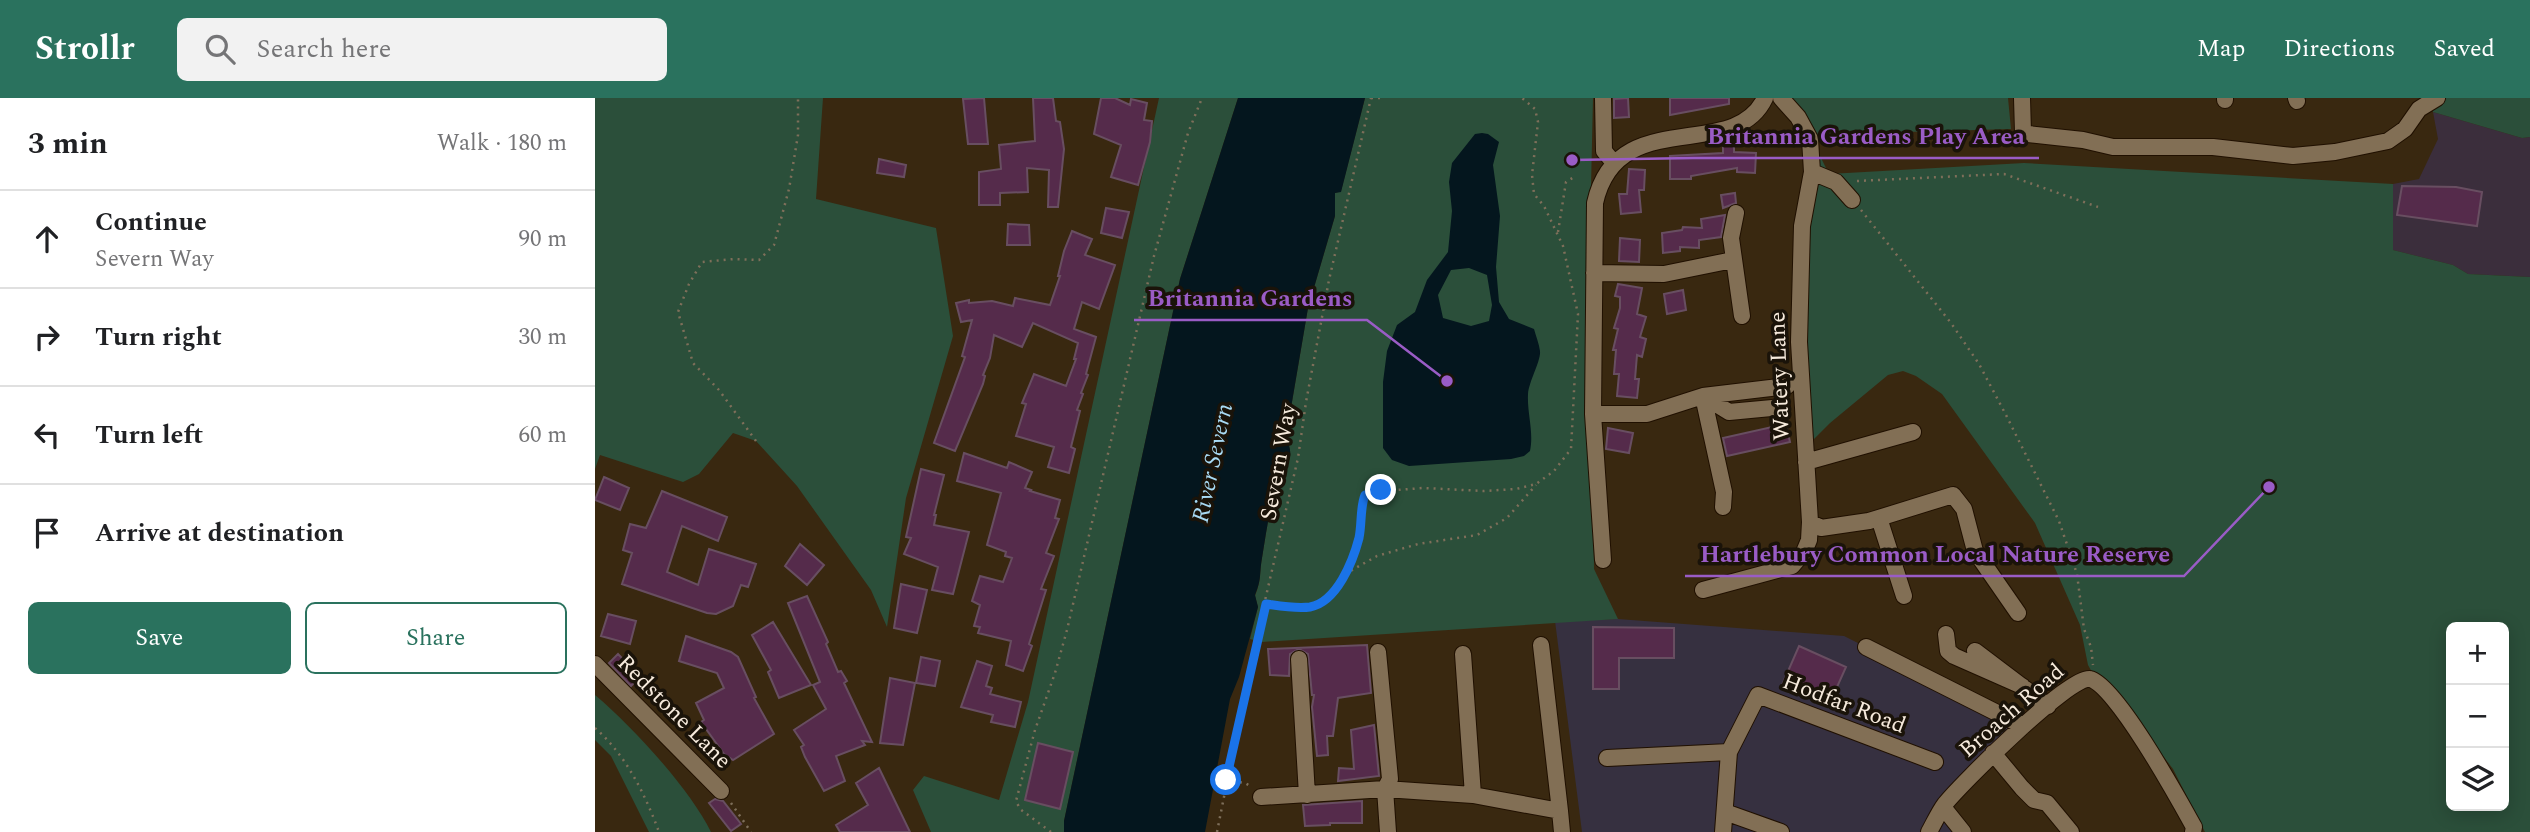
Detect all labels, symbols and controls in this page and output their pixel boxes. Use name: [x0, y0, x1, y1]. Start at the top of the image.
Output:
search box: [177, 18, 667, 81]
text: Strollr: [35, 24, 135, 74]
text: Search here: [257, 29, 391, 69]
icon: search: [201, 30, 239, 68]
text: Map: [2197, 31, 2245, 67]
text: Directions: [2283, 31, 2395, 67]
text: Saved: [2433, 31, 2495, 67]
callout: Britannia Gardens Play Area: [1693, 113, 2039, 158]
text: Britannia Gardens Play Area: [1707, 119, 2026, 155]
text: 3 min: [28, 121, 108, 167]
text: Walk · 180 m: [437, 126, 567, 161]
text: Continue: [95, 202, 207, 242]
icon: ahead: [28, 220, 66, 258]
text: 90 m: [518, 222, 567, 257]
text: Severn Way: [95, 242, 214, 277]
callout: Britannia Gardens: [1134, 275, 1367, 320]
text: Britannia Gardens: [1148, 281, 1352, 317]
street label: Watery Lane: [1760, 311, 1800, 441]
text: Turn right: [95, 317, 222, 357]
icon: right: [28, 318, 66, 356]
text: 30 m: [518, 320, 567, 355]
water label: River Severn: [1183, 400, 1243, 526]
street label: Severn Way: [1251, 400, 1307, 523]
text: Turn left: [95, 415, 203, 455]
icon: left: [28, 416, 66, 454]
text: 60 m: [518, 418, 567, 453]
route end: [1365, 474, 1396, 505]
text: Arrive at destination: [95, 513, 344, 553]
icon: arrive: [28, 514, 66, 552]
callout: Hartlebury Common Local Nature Reserve: [1685, 531, 2184, 576]
text: Hartlebury Common Local Nature Reserve: [1700, 537, 2170, 573]
button: Save: [28, 602, 291, 674]
button: Share: [305, 602, 567, 674]
map controls: [2446, 622, 2509, 811]
button: +: [2446, 622, 2509, 685]
street label: Redstone Lane: [609, 647, 739, 777]
street label: Broach Road: [1951, 655, 2073, 767]
street label: Hodfar Road: [1777, 664, 1911, 744]
button: −: [2446, 685, 2509, 748]
button: layers: [2446, 748, 2509, 811]
route start: [1210, 764, 1241, 795]

